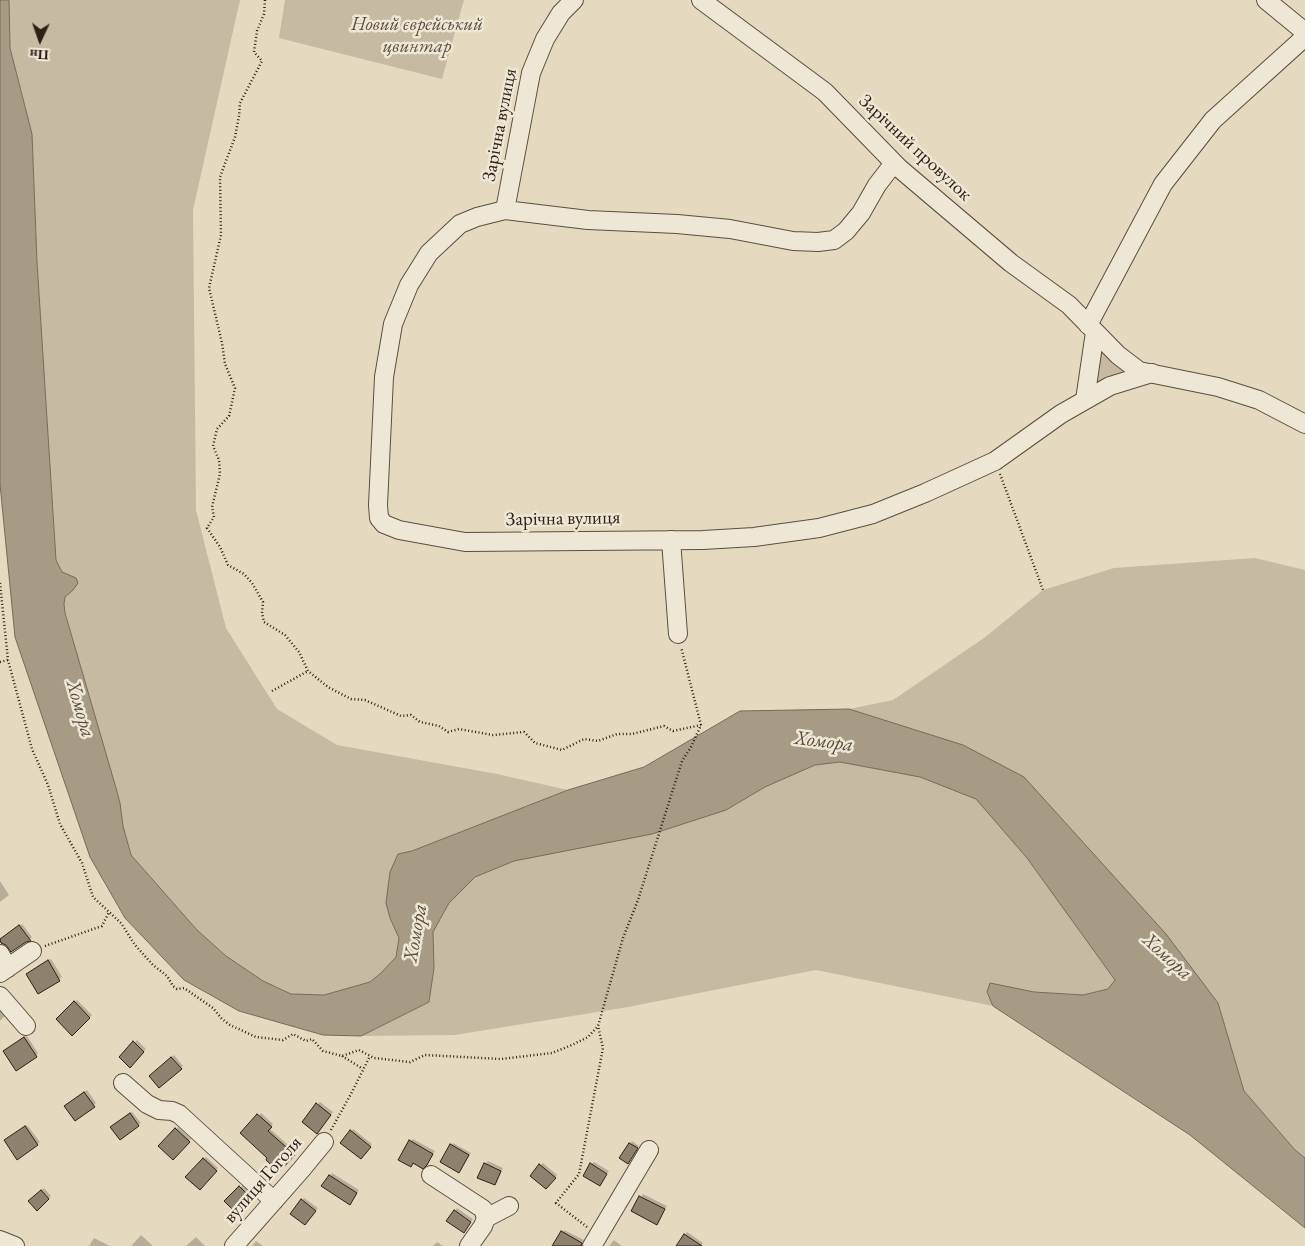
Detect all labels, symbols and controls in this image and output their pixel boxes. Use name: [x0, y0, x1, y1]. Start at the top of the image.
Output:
park label: Новий єврейський цвинтар: [351, 14, 483, 58]
north arrow: [15, 15, 65, 65]
text: Пн: [29, 45, 49, 64]
street label: Зарічна вулиця: [478, 67, 522, 183]
street label: Зарічний провулок: [854, 90, 976, 206]
street label: Зарічна вулиця: [505, 507, 621, 531]
water label: Хомора: [60, 678, 100, 740]
water label: Хомора: [794, 727, 854, 757]
water label: Хомора: [399, 902, 433, 964]
water label: Хомора: [1137, 929, 1197, 985]
street label: вулиця Гоголя: [219, 1132, 307, 1228]

